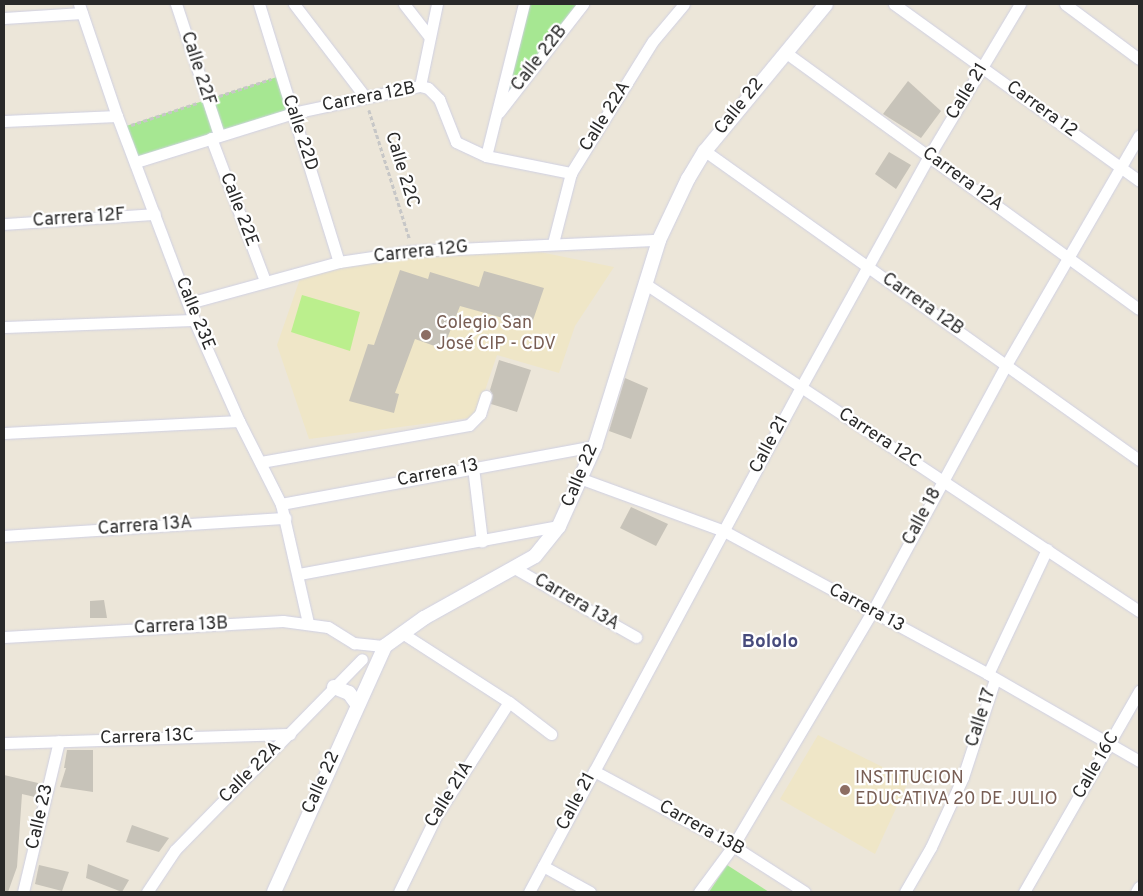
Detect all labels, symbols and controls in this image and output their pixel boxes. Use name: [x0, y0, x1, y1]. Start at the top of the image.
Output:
street label: Calle 22B: [507, 22, 573, 96]
street label: Calle 22F: [175, 29, 219, 109]
street label: Calle 21: [943, 60, 993, 124]
street label: Calle 22: [711, 74, 769, 140]
street label: Carrera 12: [1001, 77, 1081, 143]
street label: Carrera 12B: [321, 78, 417, 118]
street label: Calle 22A: [576, 78, 636, 156]
street label: Calle 22D: [277, 92, 321, 174]
street label: Calle 22C: [379, 129, 423, 211]
street label: Carrera 12A: [917, 143, 1007, 217]
street label: Calle 22E: [214, 170, 262, 250]
street label: Carrera 12F: [32, 205, 126, 233]
street label: Carrera 12G: [373, 237, 469, 269]
street label: Carrera 12B: [877, 269, 967, 341]
street label: Calle 23E: [170, 274, 218, 354]
place label: Colegio San José CIP - CDV: [436, 314, 556, 356]
marker: Colegio San José CIP - CDV: [420, 329, 432, 341]
street label: Carrera 12C: [834, 404, 924, 474]
street label: Calle 21: [746, 412, 794, 478]
street label: Calle 22: [558, 441, 604, 511]
street label: Carrera 13: [395, 456, 481, 492]
street label: Calle 18: [899, 484, 947, 550]
street label: Carrera 13A: [97, 513, 193, 541]
street label: Carrera 13A: [530, 570, 622, 636]
street label: Carrera 13: [824, 580, 908, 638]
street label: Carrera 13B: [133, 614, 229, 640]
district label: Bololo: [742, 632, 798, 654]
street label: Calle 17: [962, 686, 1002, 750]
street label: Carrera 13C: [100, 726, 194, 750]
street label: Calle 16C: [1069, 729, 1125, 803]
street label: Calle 22A: [216, 738, 286, 808]
street label: Calle 22: [299, 748, 345, 818]
street label: Calle 21A: [421, 758, 479, 832]
street label: Calle 21: [553, 769, 601, 835]
place label: INSTITUCION EDUCATIVA 20 DE JULIO: [855, 769, 1058, 812]
street label: Calle 23: [23, 782, 59, 852]
marker: INSTITUCION EDUCATIVA 20 DE JULIO: [839, 784, 851, 796]
street label: Carrera 13B: [655, 797, 747, 861]

